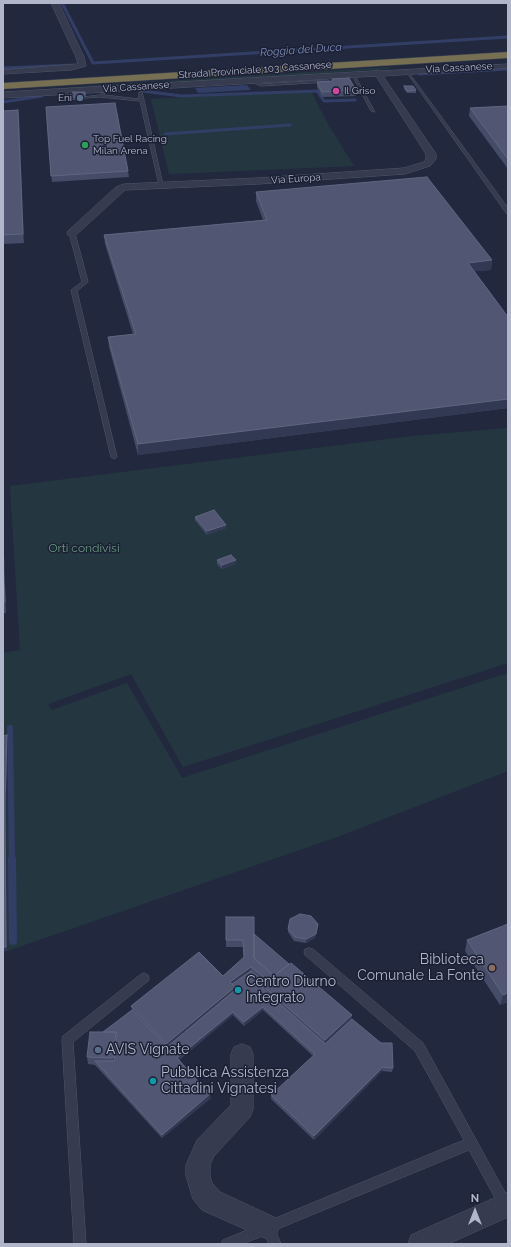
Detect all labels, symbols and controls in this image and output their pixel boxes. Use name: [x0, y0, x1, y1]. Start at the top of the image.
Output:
water label: Roggia del Duca: [260, 41, 342, 59]
street label: Strada Provinciale 103 Cassanese: [178, 59, 332, 81]
street label: Via Cassanese: [425, 60, 493, 76]
street label: Via Cassanese: [102, 79, 170, 95]
place label: Il Griso: [344, 85, 375, 97]
marker: Il Griso: [331, 86, 341, 96]
place label: Eni: [58, 92, 72, 104]
marker: Eni: [75, 93, 85, 103]
place label: Top Fuel Racing Milan Arena: [93, 133, 167, 156]
marker: Top Fuel Racing Milan Arena: [80, 140, 90, 150]
street label: Via Europa: [271, 171, 321, 187]
park label: Orti condivisi: [48, 541, 120, 555]
place label: Biblioteca Comunale La Fonte: [357, 952, 484, 984]
marker: Biblioteca Comunale La Fonte: [487, 963, 497, 973]
place label: Centro Diurno Integrato: [246, 974, 336, 1006]
marker: Centro Diurno Integrato: [233, 985, 243, 995]
place label: AVIS Vignate: [106, 1042, 189, 1058]
marker: AVIS Vignate: [93, 1045, 103, 1055]
place label: Pubblica Assistenza Cittadini Vignatesi: [161, 1065, 289, 1098]
marker: Pubblica Assistenza Cittadini Vignatesi: [148, 1076, 158, 1086]
north arrow: [455, 1191, 495, 1231]
text: N: [471, 1192, 479, 1205]

